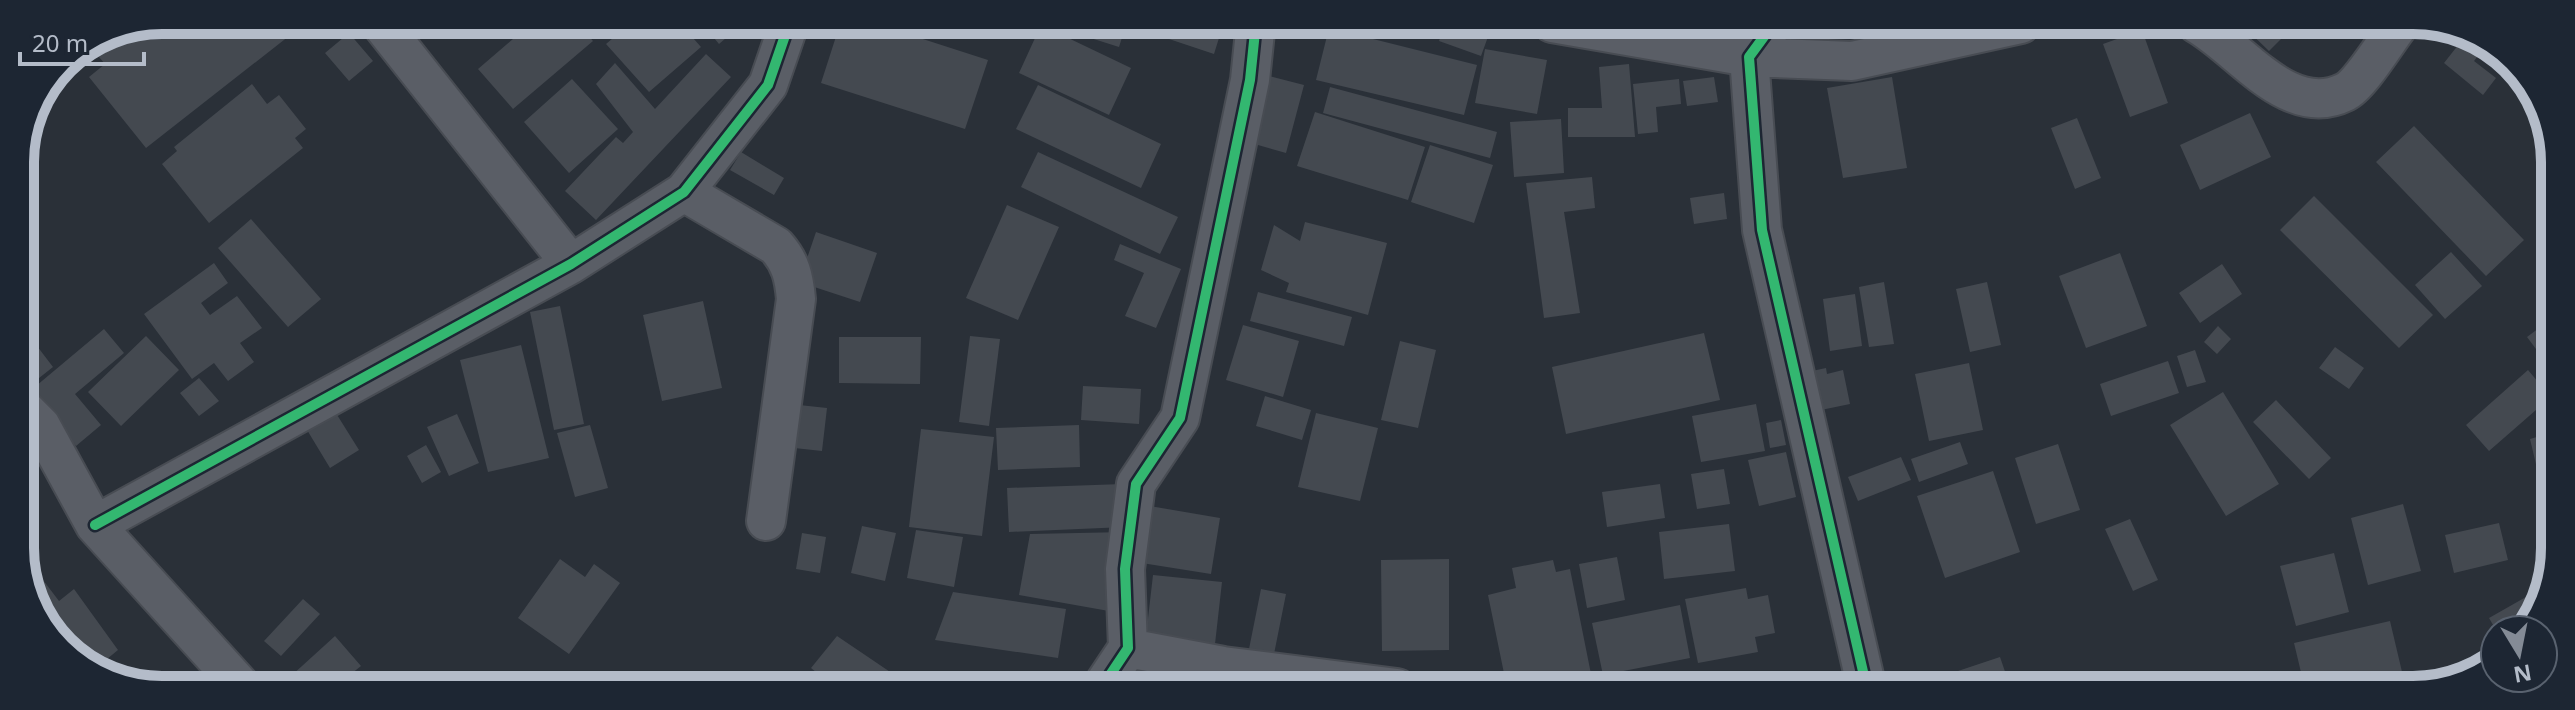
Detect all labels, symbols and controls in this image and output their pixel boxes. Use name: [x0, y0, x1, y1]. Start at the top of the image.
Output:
scale bar: [20, 16, 144, 66]
text: 20 m: [32, 26, 88, 59]
north arrow: [2479, 614, 2559, 694]
text: N: [2511, 658, 2534, 691]

